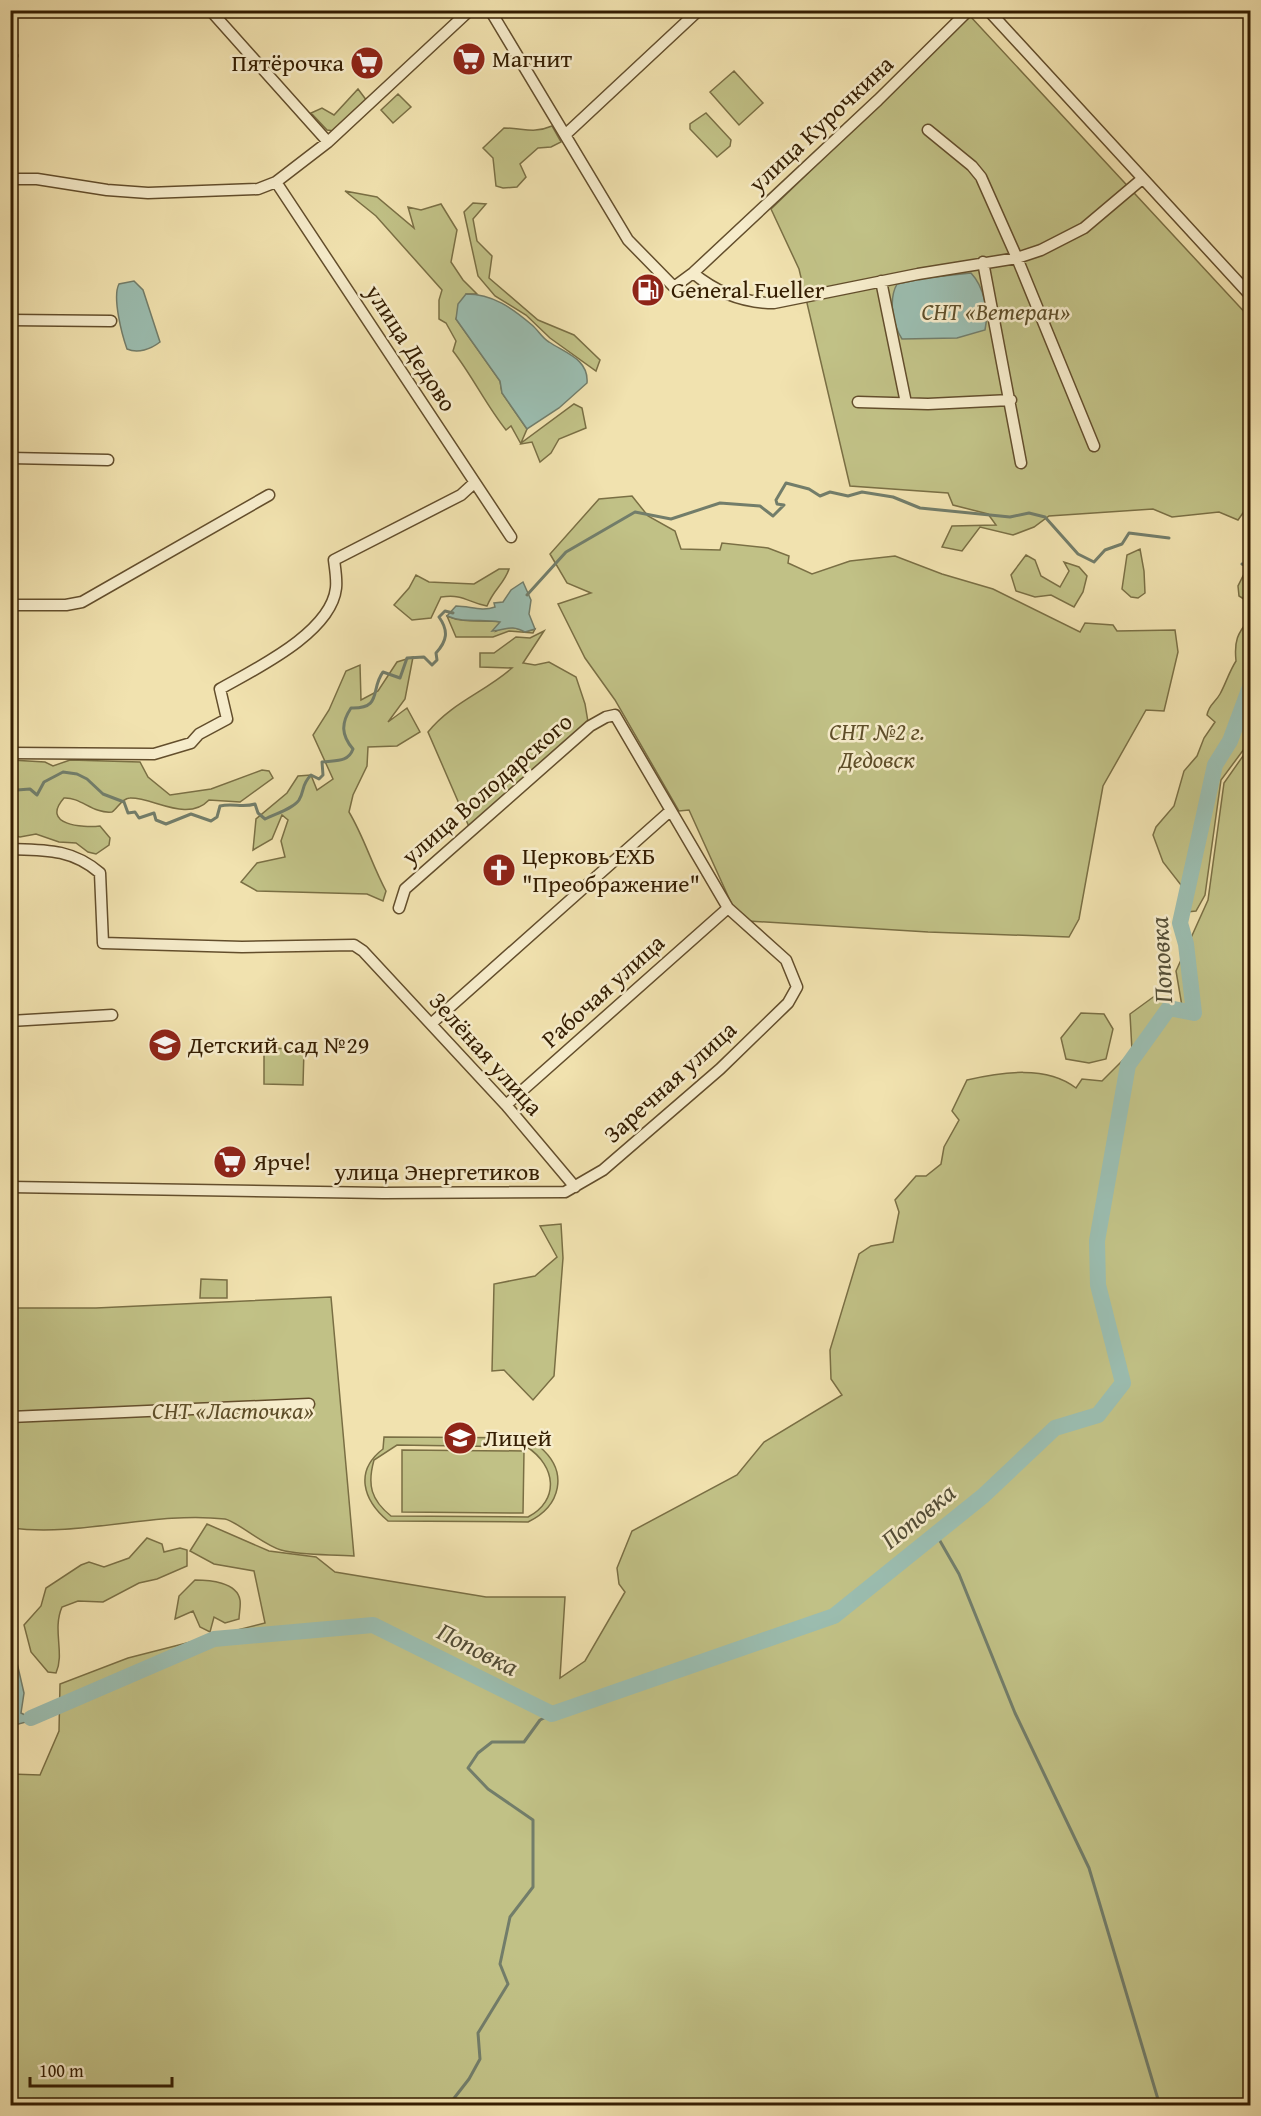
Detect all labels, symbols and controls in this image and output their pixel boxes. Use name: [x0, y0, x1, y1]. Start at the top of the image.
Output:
supermarket icon: Магнит: [451, 41, 487, 77]
place label: Магнит: [492, 41, 573, 76]
place label: Пятёрочка: [232, 45, 345, 80]
supermarket icon: Пятёрочка: [349, 45, 385, 81]
street label: улица Курочкина: [740, 47, 901, 201]
fuel station icon: General Fueller: [630, 272, 666, 308]
place label: General Fueller: [671, 272, 825, 307]
street label: улица Дедово: [356, 276, 466, 418]
park label: СНТ «Ветеран»: [921, 294, 1071, 329]
street label: улица Володарского: [393, 704, 580, 874]
park label: СНТ №2 г. Дедовск: [829, 714, 925, 777]
place label: Церковь ЕХБ "Преображение": [522, 838, 700, 901]
church icon: Церковь ЕХБ "Преображение": [481, 852, 517, 888]
water label: Поповка: [1139, 916, 1182, 1004]
street label: Рабочая улица: [533, 925, 673, 1056]
street label: Зелёная улица: [421, 984, 552, 1124]
street label: Заречная улица: [595, 1012, 744, 1151]
school or university icon: Детский сад №29: [147, 1027, 183, 1063]
place label: Детский сад №29: [187, 1027, 369, 1062]
supermarket icon: Ярче!: [212, 1144, 248, 1180]
place label: Ярче!: [252, 1144, 311, 1179]
street label: улица Энергетиков: [333, 1154, 540, 1189]
park label: СНТ «Ласточка»: [152, 1393, 314, 1428]
school or university icon: Лицей: [442, 1420, 478, 1456]
place label: Лицей: [483, 1420, 552, 1455]
water label: Поповка: [872, 1473, 964, 1558]
water label: Поповка: [431, 1612, 526, 1686]
scale bar: [30, 2050, 172, 2088]
text: 100 m: [39, 2057, 84, 2084]

